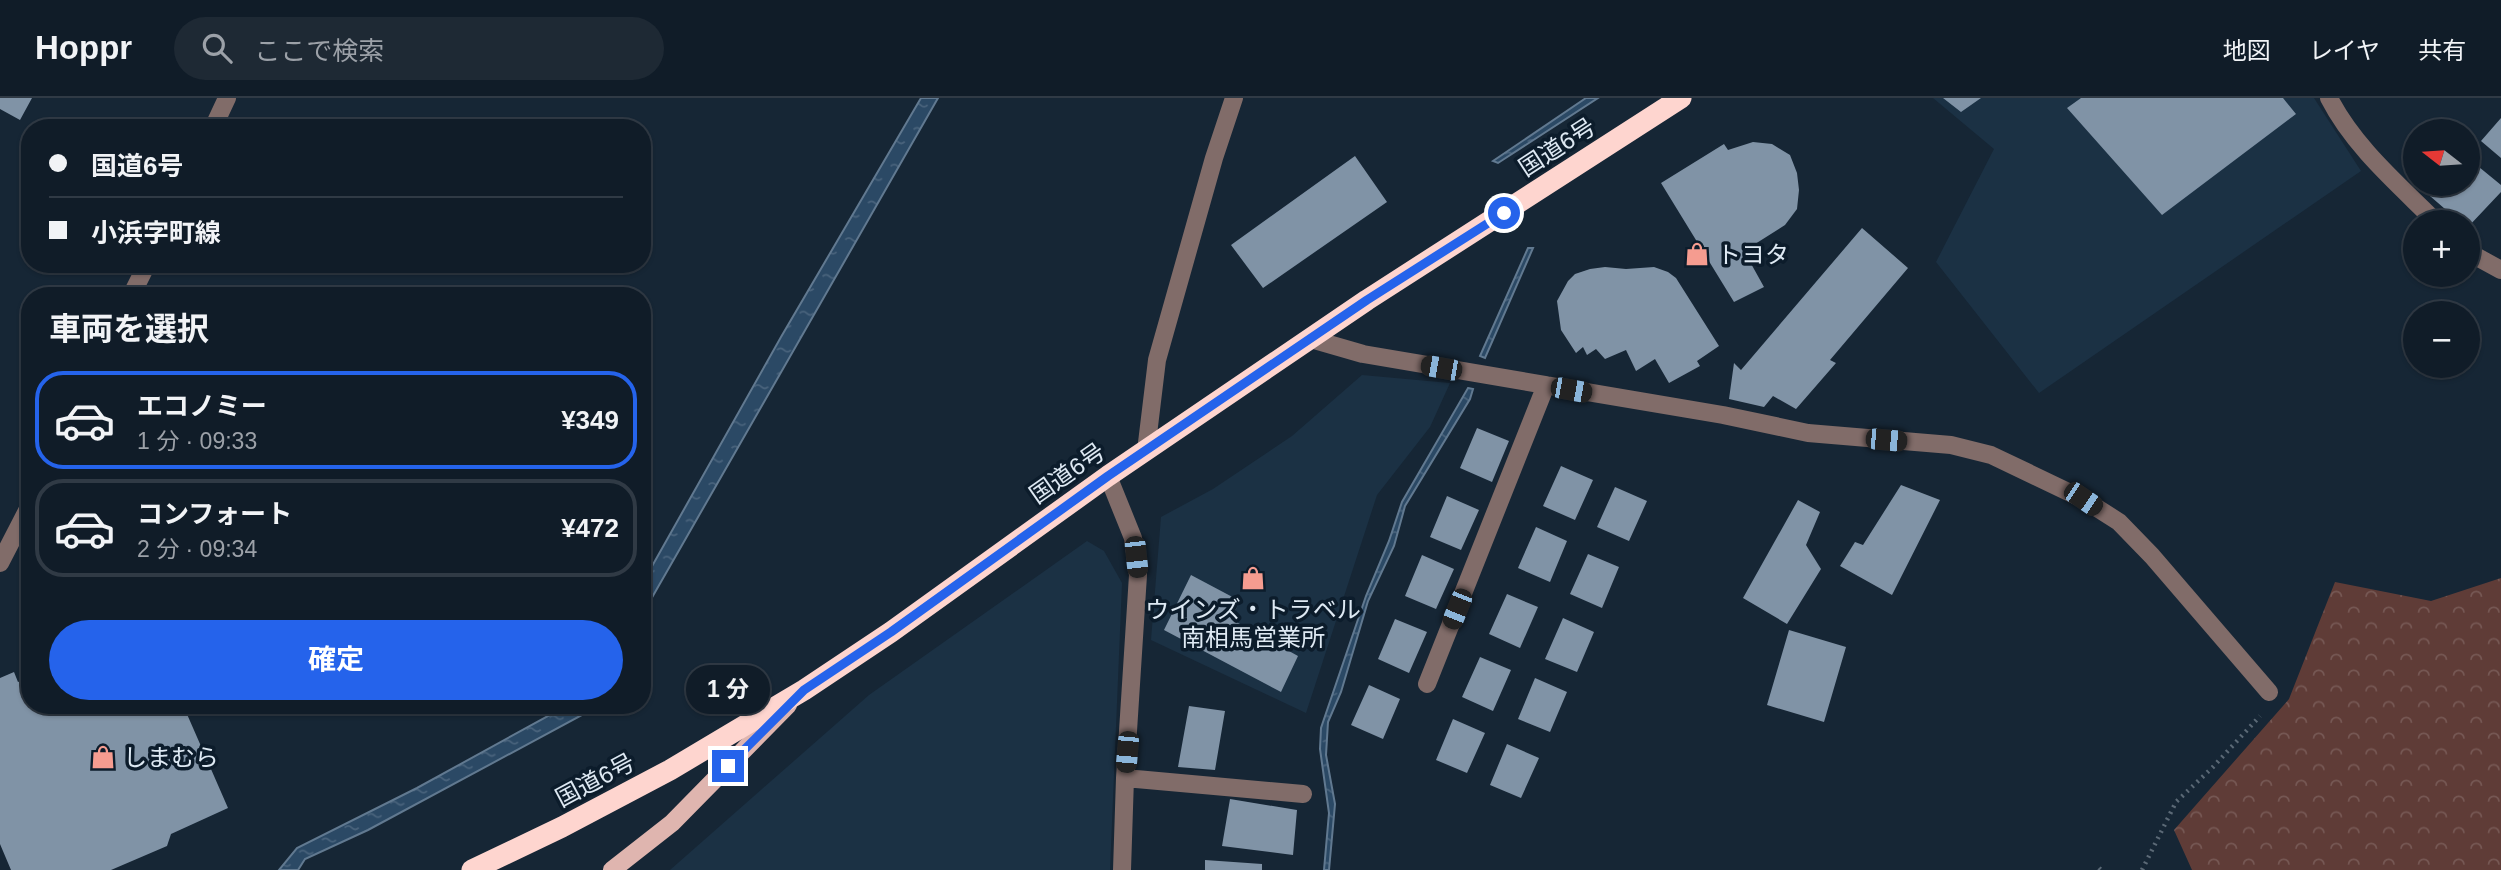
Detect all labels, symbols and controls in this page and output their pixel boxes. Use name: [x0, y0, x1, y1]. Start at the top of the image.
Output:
search box: [174, 17, 664, 80]
text: Hoppr: [35, 29, 132, 66]
icon: search: [198, 29, 236, 67]
text: ここで検索: [254, 36, 384, 66]
text: 地図: [2223, 37, 2271, 64]
text: レイヤ: [2309, 37, 2380, 64]
text: 共有: [2418, 37, 2466, 64]
street label: 国道6号: [1514, 112, 1600, 182]
north arrow: [2403, 119, 2480, 196]
map controls: [2403, 119, 2480, 378]
text: 国道6号: [91, 151, 183, 181]
route start: [1488, 197, 1520, 229]
button: +: [2403, 210, 2480, 287]
text: 小浜字町線: [91, 218, 221, 248]
shop icon: トヨタ: [1683, 240, 1711, 268]
place label: トヨタ: [1717, 241, 1789, 268]
button: −: [2403, 301, 2480, 378]
text: 車両を選択: [49, 311, 209, 347]
car: [1419, 354, 1464, 382]
car: [1549, 376, 1594, 404]
icon: car: [53, 389, 116, 452]
text: エコノミー: [137, 391, 267, 421]
text: ¥349: [561, 405, 619, 435]
text: 1 分 · 09:33: [137, 428, 257, 454]
car: [1865, 428, 1908, 452]
street label: 国道6号: [1024, 437, 1110, 509]
car: [2060, 479, 2107, 519]
icon: car: [53, 497, 116, 560]
text: コンフォート: [137, 499, 292, 529]
text: ¥472: [561, 513, 619, 543]
car: [1124, 535, 1149, 579]
text: 2 分 · 09:34: [137, 536, 257, 562]
shop icon: ウインズ・トラベル 南相馬営業所: [1239, 564, 1267, 592]
car: [1440, 586, 1475, 632]
place label: ウインズ・トラベル 南相馬営業所: [1145, 596, 1361, 651]
button: 確定: [49, 620, 623, 700]
callout: 1 分: [686, 664, 770, 714]
text: 1 分: [707, 676, 749, 702]
car: [1115, 730, 1140, 774]
shop icon: しまむら: [89, 743, 117, 771]
place label: しまむら: [123, 744, 219, 771]
street label: 国道6号: [551, 748, 639, 812]
route end: [712, 750, 744, 782]

